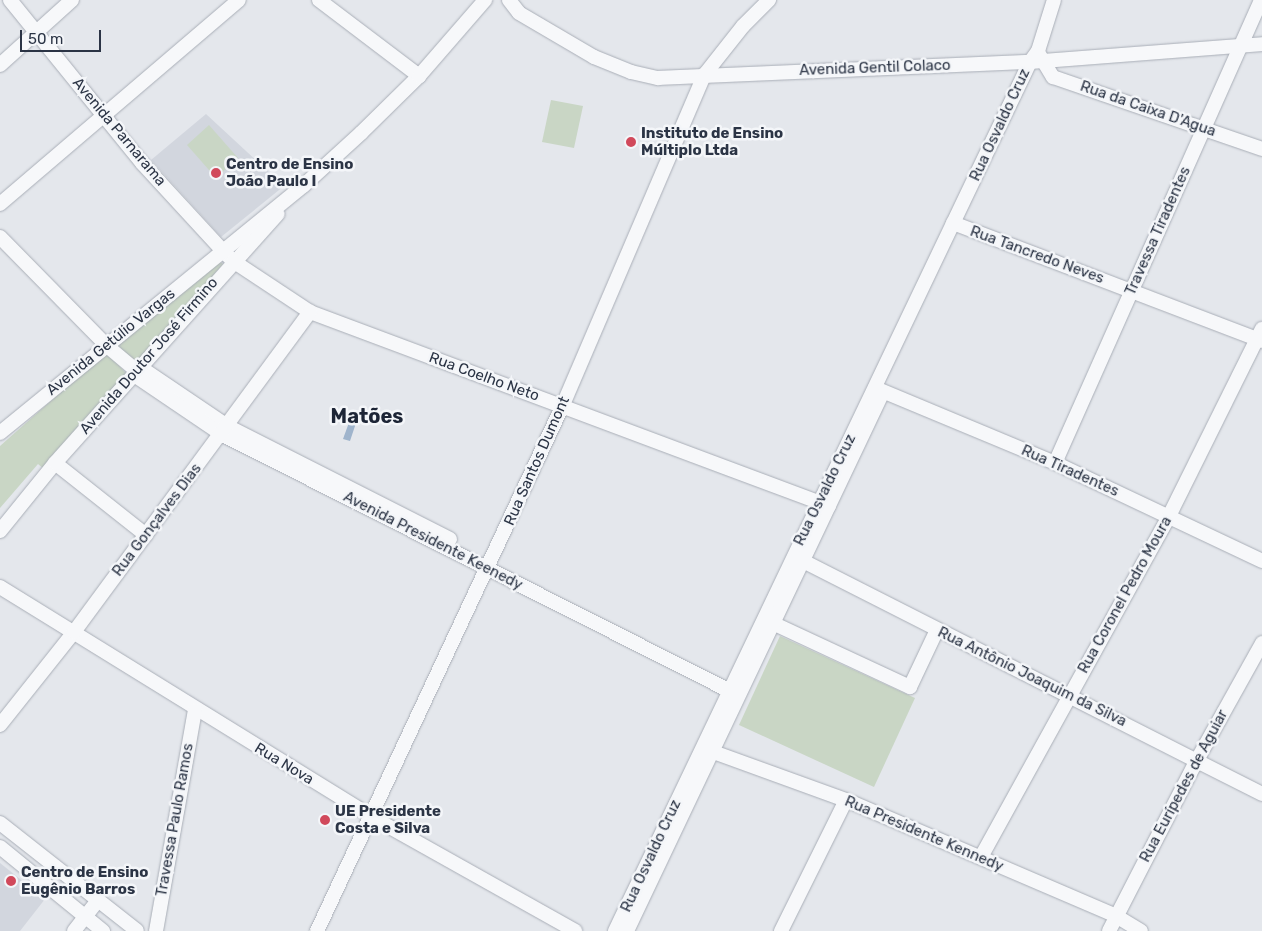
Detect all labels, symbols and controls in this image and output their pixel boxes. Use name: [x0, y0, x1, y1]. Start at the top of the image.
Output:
scale bar: [22, 20, 104, 52]
text: 50 m: [28, 30, 63, 48]
street label: Avenida Gentil Colaco: [799, 56, 951, 80]
street label: Rua Osvaldo Cruz: [966, 66, 1034, 184]
street label: Avenida Parnarama: [68, 74, 170, 190]
street label: Rua da Caixa D'Agua: [1078, 77, 1218, 141]
place label: Instituto de Ensino Múltiplo Ltda: [641, 124, 783, 159]
marker: Instituto de Ensino Múltiplo Ltda: [625, 136, 637, 148]
place label: Centro de Ensino João Paulo I: [226, 155, 353, 190]
street label: Travessa Tiradentes: [1121, 164, 1195, 298]
marker: Centro de Ensino João Paulo I: [210, 167, 222, 179]
street label: Rua Tancredo Neves: [967, 222, 1107, 288]
street label: Avenida Doutor José Firmino: [76, 274, 222, 438]
street label: Avenida Getúlio Vargas: [43, 285, 179, 399]
street label: Rua Coelho Neto: [426, 349, 542, 405]
street label: Rua Santos Dumont: [500, 394, 574, 528]
district label: Matões: [331, 404, 403, 428]
street label: Rua Osvaldo Cruz: [790, 431, 860, 549]
street label: Rua Tiradentes: [1018, 441, 1122, 501]
street label: Rua Gonçalves Dias: [109, 460, 205, 580]
street label: Avenida Presidente Keenedy: [340, 488, 526, 594]
street label: Rua Coronel Pedro Moura: [1074, 513, 1176, 677]
street label: Rua Antônio Joaquim da Silva: [935, 623, 1129, 731]
street label: Rua Eurípedes de Aguiar: [1136, 706, 1232, 866]
street label: Rua Nova: [251, 739, 317, 789]
street label: Travessa Paulo Ramos: [153, 742, 197, 898]
street label: Rua Presidente Kennedy: [842, 792, 1006, 876]
street label: Rua Osvaldo Cruz: [617, 797, 685, 915]
place label: UE Presidente Costa e Silva: [335, 802, 441, 837]
marker: UE Presidente Costa e Silva: [319, 814, 331, 826]
place label: Centro de Ensino Eugênio Barros: [21, 863, 148, 898]
marker: Centro de Ensino Eugênio Barros: [5, 875, 17, 887]

